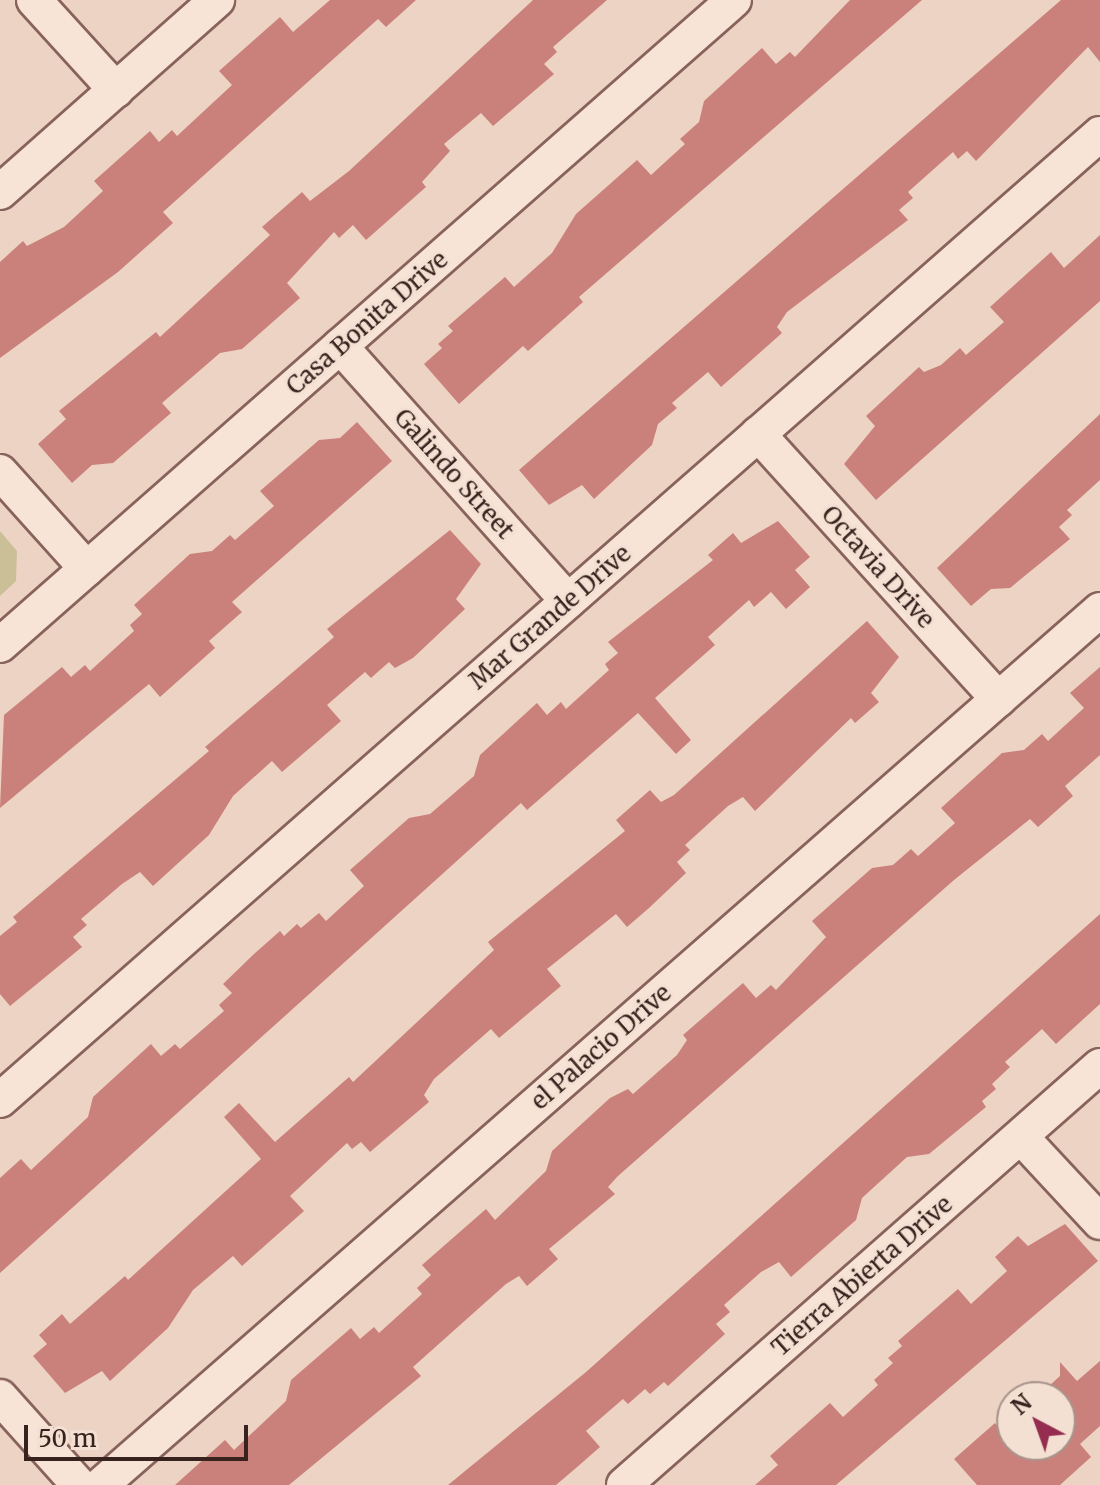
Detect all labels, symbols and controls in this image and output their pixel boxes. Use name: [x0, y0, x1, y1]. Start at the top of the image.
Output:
street label: Casa Bonita Drive: [281, 245, 453, 401]
street label: Galindo Street: [388, 403, 520, 545]
street label: Octavia Drive: [816, 500, 940, 634]
street label: Mar Grande Drive: [463, 539, 637, 695]
street label: el Palacio Drive: [525, 978, 677, 1116]
street label: Tierra Abierta Drive: [766, 1190, 958, 1362]
north arrow: [996, 1381, 1076, 1461]
text: N: [1006, 1388, 1037, 1421]
scale bar: [28, 1409, 252, 1459]
text: 50 m: [38, 1423, 97, 1454]

